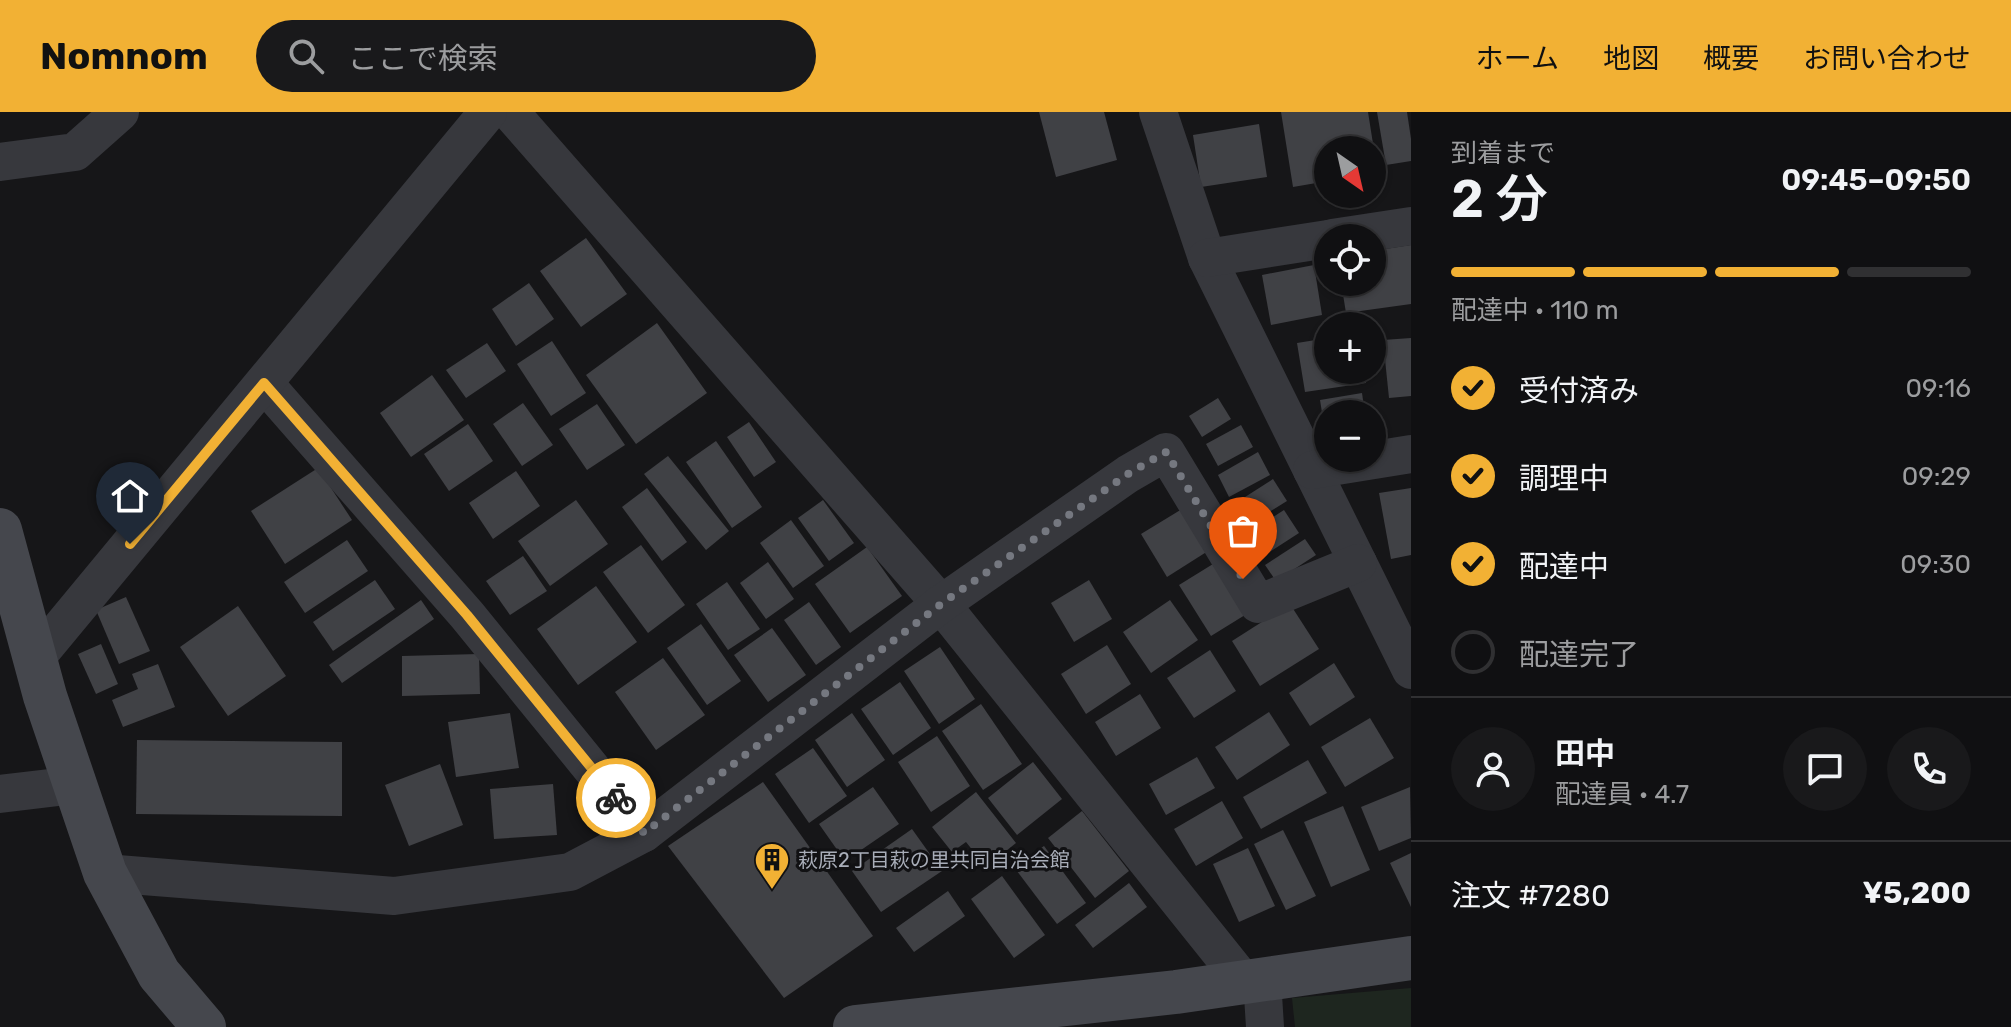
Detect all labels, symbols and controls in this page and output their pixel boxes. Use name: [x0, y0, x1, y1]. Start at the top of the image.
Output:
search box: [256, 20, 816, 92]
text: Nomnom: [40, 33, 208, 79]
icon: search: [284, 34, 328, 78]
text: ここで検索: [348, 41, 498, 77]
text: ホーム: [1476, 42, 1559, 75]
text: 地図: [1603, 42, 1659, 75]
text: 概要: [1703, 42, 1759, 75]
text: お問い合わせ: [1803, 42, 1971, 75]
north arrow: [1314, 136, 1386, 208]
map controls: [1314, 136, 1386, 472]
text: 到着まで: [1451, 138, 1555, 169]
text: 09:45–09:50: [1781, 162, 1971, 198]
text: 2 分: [1451, 168, 1547, 230]
button: locate: [1314, 224, 1386, 296]
text: 配達中 · 110 m: [1451, 295, 1619, 326]
button: +: [1314, 312, 1386, 384]
icon: check: [1451, 366, 1495, 410]
text: 受付済み: [1519, 373, 1639, 409]
text: 09:16: [1906, 373, 1971, 404]
button: −: [1314, 400, 1386, 472]
icon: check: [1451, 454, 1495, 498]
text: 調理中: [1519, 461, 1609, 497]
text: 09:29: [1902, 461, 1971, 492]
pin: [96, 462, 164, 544]
icon: home: [108, 474, 152, 518]
pin: [1209, 497, 1277, 579]
icon: bag: [1221, 509, 1265, 553]
icon: check: [1451, 542, 1495, 586]
text: 配達中: [1519, 549, 1609, 585]
text: 09:30: [1900, 549, 1971, 580]
text: 配達完了: [1519, 637, 1639, 673]
button: person: [1451, 727, 1535, 811]
button: chat: [1783, 727, 1867, 811]
button: phone: [1887, 727, 1971, 811]
text: 田中: [1555, 736, 1615, 772]
courier: [576, 758, 656, 838]
icon: bike: [594, 776, 638, 820]
text: 配達員 · 4.7: [1555, 779, 1689, 810]
building icon: 萩原2丁目萩の里共同自治会館: [753, 841, 791, 891]
place label: 萩原2丁目萩の里共同自治会館: [798, 848, 1070, 872]
text: ¥5,200: [1862, 875, 1971, 911]
text: 注文 #7280: [1451, 878, 1610, 914]

